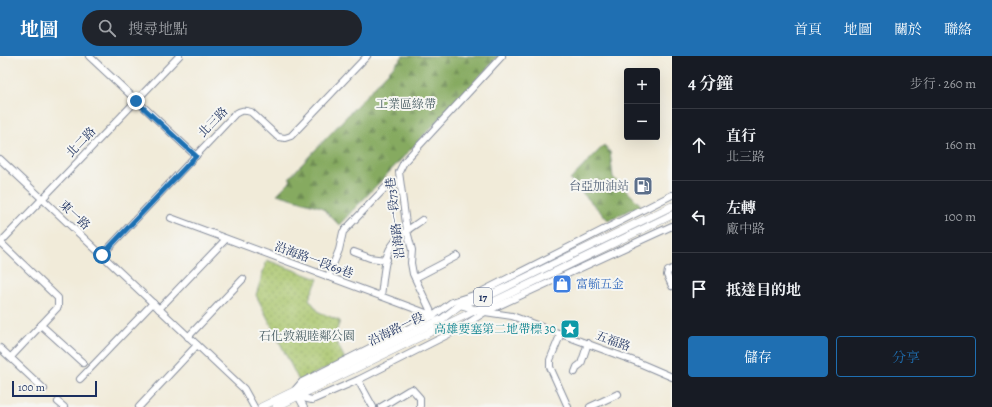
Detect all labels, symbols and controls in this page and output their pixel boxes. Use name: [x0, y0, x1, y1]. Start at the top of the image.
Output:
search box: [82, 10, 362, 46]
text: 地圖: [20, 17, 58, 43]
icon: search: [96, 17, 118, 39]
text: 搜尋地點: [128, 19, 188, 39]
text: 首頁: [794, 20, 822, 39]
text: 地圖: [844, 20, 872, 39]
text: 關於: [894, 20, 922, 39]
text: 聯絡: [944, 20, 972, 39]
map controls: [624, 68, 660, 140]
button: +: [624, 68, 660, 104]
text: 4 分鐘: [688, 72, 733, 95]
text: 步行 · 260 m: [910, 75, 976, 92]
route end: [127, 92, 145, 110]
park label: 工業區綠帶: [376, 96, 436, 112]
street label: 北三路: [195, 103, 231, 141]
button: −: [624, 104, 660, 140]
street label: 北二路: [63, 123, 99, 161]
text: 直行: [726, 126, 756, 146]
icon: ahead: [688, 134, 710, 156]
text: 160 m: [945, 136, 976, 153]
text: 北三路: [726, 148, 765, 165]
fuel station icon: 台亞加油站: [632, 175, 654, 197]
street label: 沿海路一段73巷: [382, 176, 408, 260]
place label: 台亞加油站: [569, 178, 629, 194]
street label: 東一路: [56, 197, 94, 233]
text: 左轉: [726, 198, 756, 218]
icon: left: [688, 206, 710, 228]
text: 100 m: [944, 208, 976, 225]
text: 廠中路: [726, 220, 765, 237]
street label: 沿海路一段69巷: [272, 238, 356, 282]
route start: [93, 246, 111, 264]
shop icon: 富毓五金: [551, 273, 573, 295]
place label: 富毓五金: [576, 276, 624, 292]
icon: arrive: [688, 278, 710, 300]
text: 抵達目的地: [726, 280, 801, 300]
road number: 17: [474, 288, 492, 306]
street label: 沿海路一段: [366, 309, 426, 349]
place icon: 高雄要塞第二地帶標 30: [559, 318, 581, 340]
place label: 高雄要塞第二地帶標 30: [434, 321, 556, 337]
street label: 五福路: [593, 327, 633, 355]
park label: 石化敦親睦鄰公園: [259, 328, 355, 344]
button: 儲存: [688, 336, 828, 377]
button: 分享: [836, 336, 976, 377]
scale bar: [12, 379, 97, 398]
text: 100 m: [18, 380, 45, 395]

